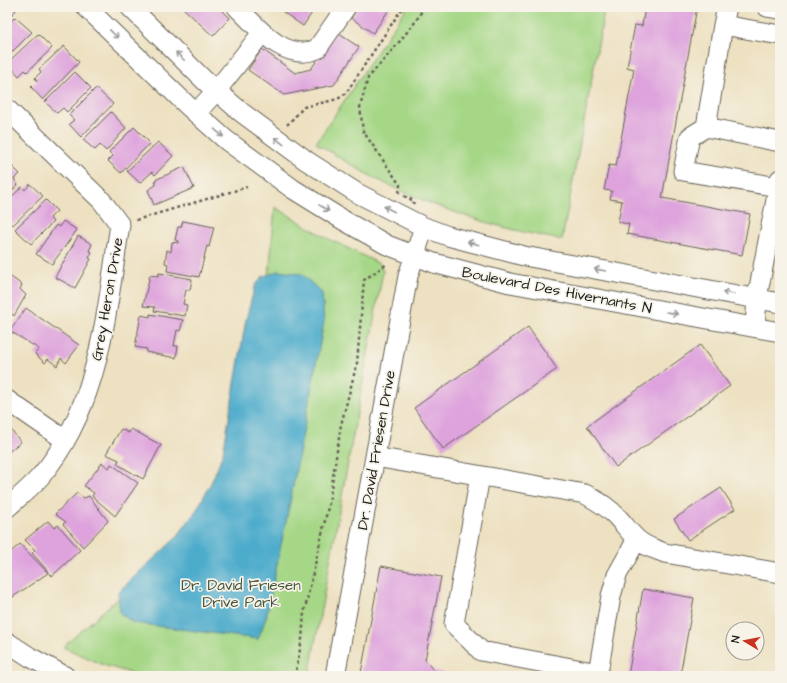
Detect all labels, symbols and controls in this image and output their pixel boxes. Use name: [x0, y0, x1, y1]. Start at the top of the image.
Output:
one-way arrow: [109, 29, 119, 39]
one-way arrow: [175, 51, 185, 61]
one-way arrow: [213, 128, 224, 137]
one-way arrow: [273, 136, 284, 145]
one-way arrow: [318, 205, 330, 213]
one-way arrow: [383, 205, 395, 212]
street label: Grey Heron Drive: [86, 236, 130, 362]
one-way arrow: [467, 239, 480, 246]
street label: Boulevard Des Hivernants N: [460, 262, 654, 319]
one-way arrow: [594, 266, 607, 274]
one-way arrow: [722, 289, 735, 297]
one-way arrow: [665, 309, 678, 317]
street label: Dr. David Friesen Drive: [352, 369, 401, 531]
park label: Dr. David Friesen Drive Park: [181, 575, 301, 613]
north arrow: [725, 621, 765, 661]
text: N: [728, 635, 744, 644]

